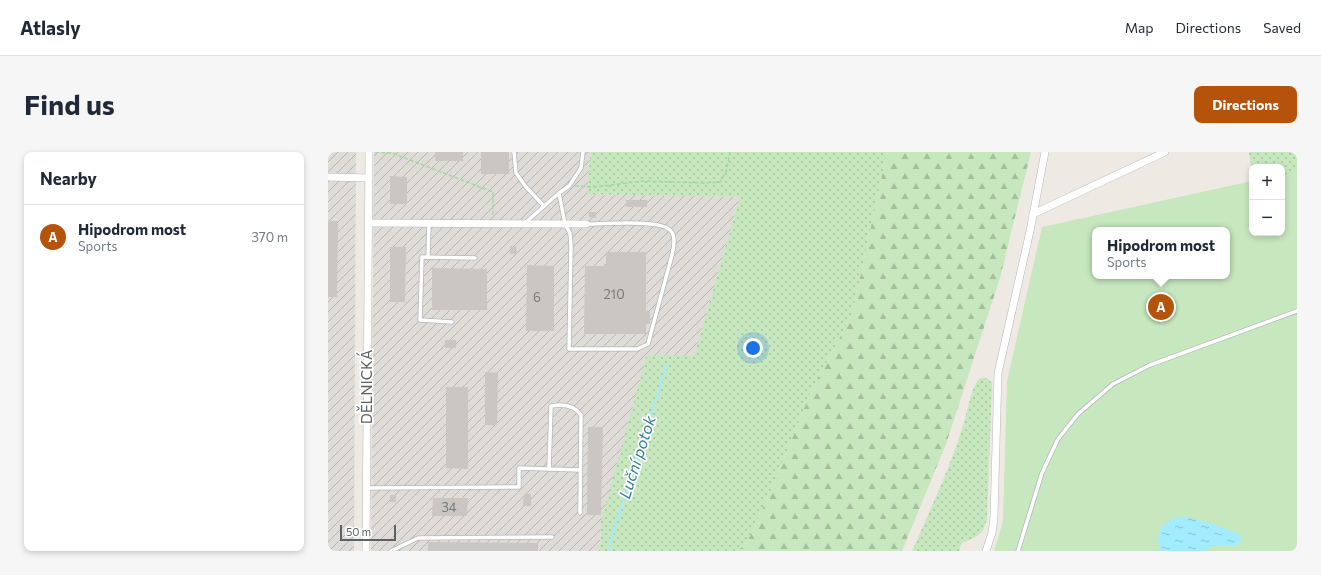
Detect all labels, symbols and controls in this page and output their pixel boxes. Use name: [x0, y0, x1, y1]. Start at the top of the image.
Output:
text: Atlasly: [20, 16, 81, 39]
text: Map: [1125, 19, 1154, 36]
text: Directions: [1176, 19, 1241, 36]
text: Saved: [1263, 19, 1301, 36]
button: Directions: [1194, 86, 1297, 123]
text: Find us: [24, 87, 115, 121]
map controls: [1249, 164, 1285, 236]
button: +: [1249, 164, 1285, 200]
text: Nearby: [40, 168, 97, 189]
button: −: [1249, 200, 1285, 236]
text: Hipodrom most: [78, 220, 186, 238]
popup: [1092, 227, 1230, 279]
text: A: [48, 229, 58, 245]
text: 370 m: [251, 229, 288, 245]
text: Hipodrom most: [1107, 236, 1215, 254]
text: Sports: [78, 238, 118, 254]
text: Sports: [1107, 254, 1146, 270]
house number: 210: [603, 286, 625, 302]
house number: 6: [533, 289, 541, 305]
pin: A: [1148, 292, 1174, 322]
your location: [743, 338, 763, 358]
street label: DĚLNICKÁ: [356, 350, 375, 424]
water label: Luční potok: [614, 413, 659, 501]
house number: 34: [441, 499, 457, 515]
scale bar: [340, 523, 396, 542]
text: 50 m: [346, 525, 371, 538]

